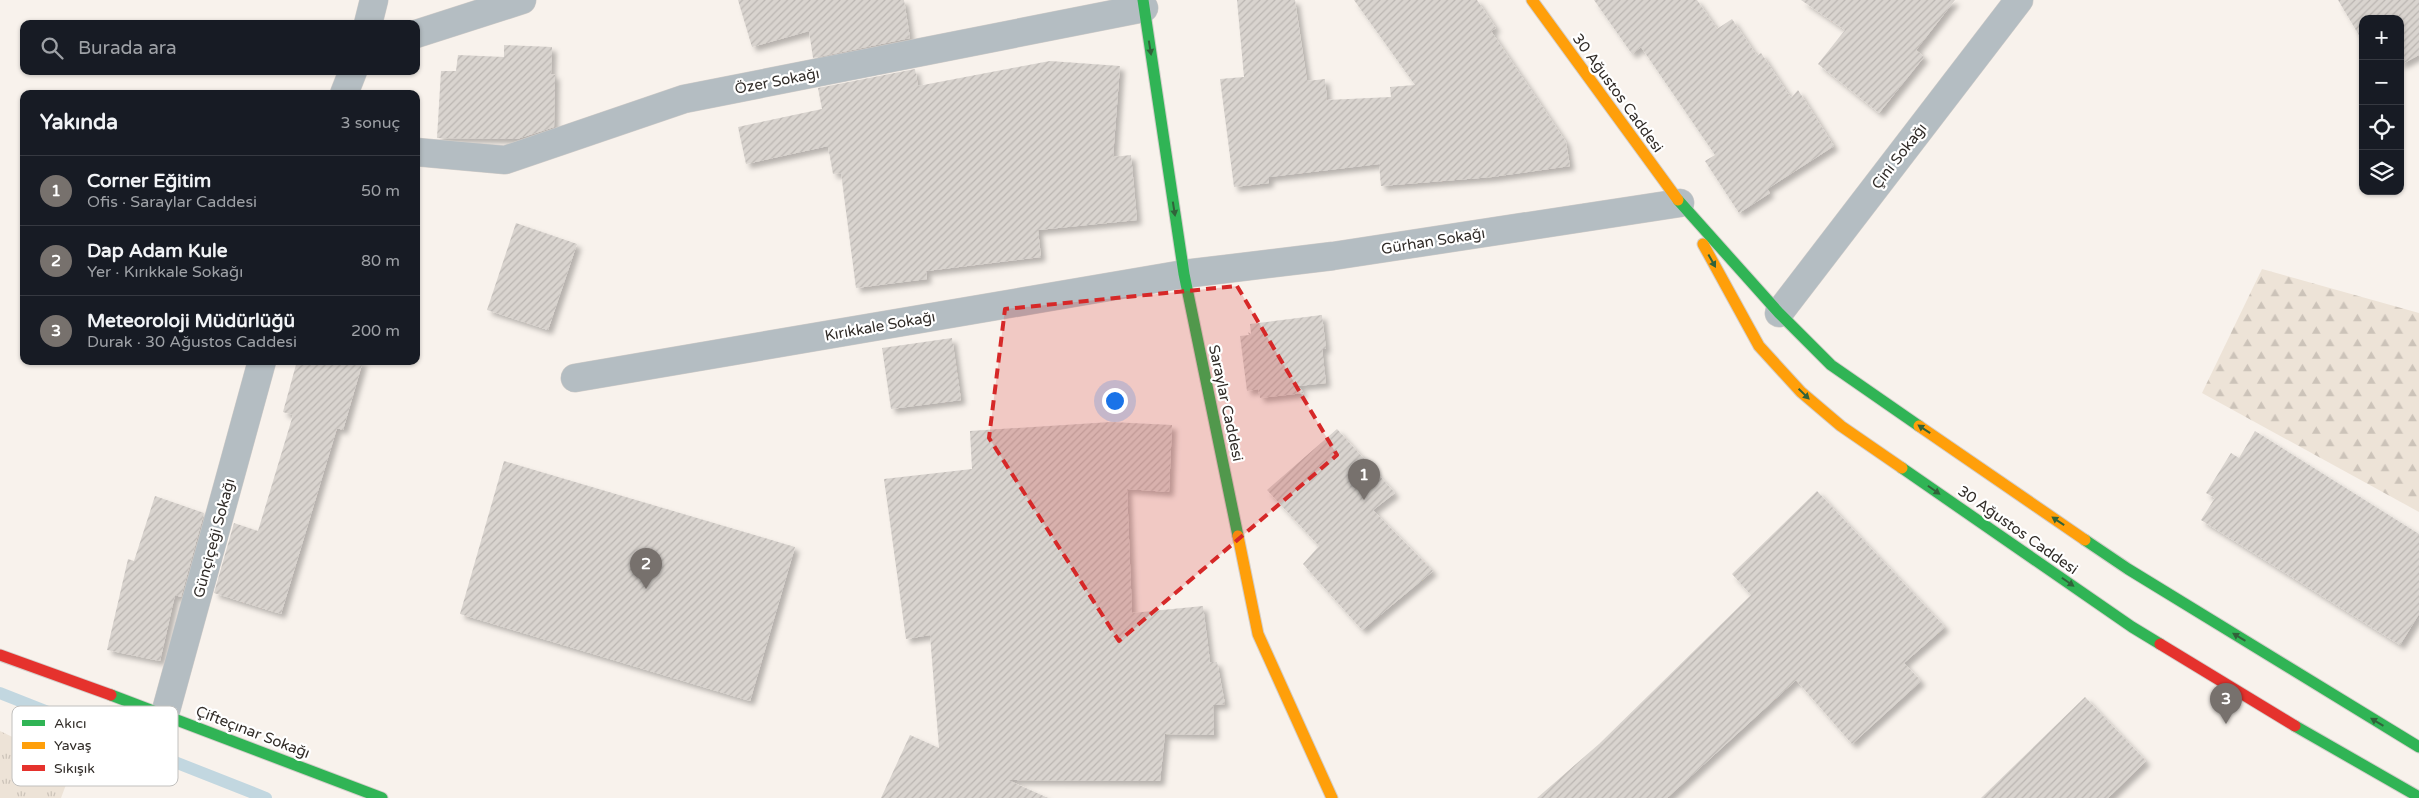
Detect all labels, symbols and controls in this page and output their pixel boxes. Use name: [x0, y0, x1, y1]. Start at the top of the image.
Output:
map controls: [2359, 15, 2404, 195]
button: +: [2359, 15, 2404, 60]
search box: [20, 20, 420, 75]
street label: 30 Ağustos Caddesi: [1569, 30, 1667, 156]
icon: search: [38, 34, 66, 62]
text: Burada ara: [78, 37, 177, 59]
one-way arrow: [1146, 41, 1154, 57]
button: −: [2359, 60, 2404, 105]
street label: Özer Sokağı: [733, 64, 821, 98]
button: locate: [2359, 105, 2404, 150]
text: Yakında: [40, 110, 118, 135]
text: 3 sonuç: [340, 113, 400, 133]
street label: Çini Sokağı: [1868, 119, 1930, 193]
button: layers: [2359, 150, 2404, 195]
text: Corner Eğitim: [87, 170, 211, 192]
text: 1: [51, 181, 61, 201]
text: 50 m: [361, 181, 400, 201]
text: Ofis · Saraylar Caddesi: [87, 192, 257, 212]
one-way arrow: [1171, 201, 1179, 217]
street label: Gürhan Sokağı: [1380, 224, 1486, 258]
text: Dap Adam Kule: [87, 240, 227, 262]
text: 2: [51, 251, 61, 271]
text: 80 m: [361, 251, 400, 271]
one-way arrow: [1708, 254, 1716, 268]
text: Yer · Kırıkkale Sokağı: [87, 262, 243, 282]
street label: Kırıkkale Sokağı: [823, 307, 937, 345]
text: Meteoroloji Müdürlüğü: [87, 310, 295, 332]
text: 3: [51, 321, 61, 341]
text: 200 m: [351, 321, 400, 341]
text: Durak · 30 Ağustos Caddesi: [87, 332, 297, 352]
street label: Saraylar Caddesi: [1205, 343, 1247, 463]
your location: [1102, 388, 1128, 414]
one-way arrow: [1797, 388, 1809, 400]
one-way arrow: [1917, 424, 1931, 434]
pin: 1: [1348, 459, 1380, 500]
street label: Günçiçeği Sokağı: [189, 476, 239, 600]
street label: 30 Ağustos Caddesi: [1954, 482, 2082, 578]
one-way arrow: [1928, 485, 1941, 495]
one-way arrow: [2051, 516, 2065, 526]
pin: 2: [630, 548, 662, 589]
one-way arrow: [2061, 577, 2075, 587]
one-way arrow: [2232, 633, 2245, 642]
pin: 3: [2210, 683, 2242, 724]
street label: Çifteçınar Sokağı: [193, 702, 313, 762]
legend: [12, 706, 178, 786]
text: Akıcı: [54, 715, 86, 732]
one-way arrow: [2371, 718, 2384, 727]
text: Yavaş: [54, 737, 92, 754]
text: Sıkışık: [54, 760, 95, 777]

